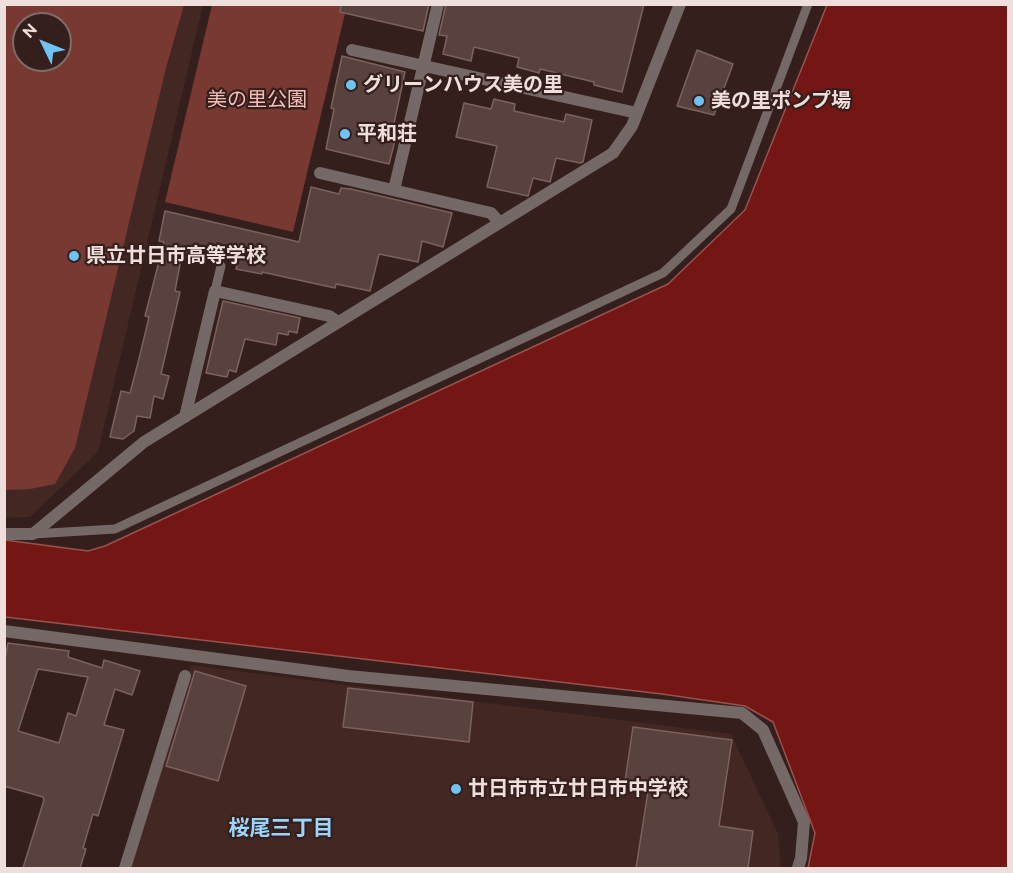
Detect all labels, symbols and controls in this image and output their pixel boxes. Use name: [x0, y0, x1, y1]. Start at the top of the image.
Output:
north arrow: [12, 12, 72, 72]
text: N: [19, 20, 41, 42]
place label: グリーンハウス美の里: [363, 73, 563, 97]
marker: グリーンハウス美の里: [344, 78, 358, 92]
park label: 美の里公園: [207, 88, 307, 112]
place label: 美の里ポンプ場: [711, 89, 851, 113]
marker: 美の里ポンプ場: [692, 94, 706, 108]
place label: 平和荘: [357, 122, 417, 146]
marker: 平和荘: [338, 127, 352, 141]
place label: 県立廿日市高等学校: [86, 244, 266, 268]
marker: 県立廿日市高等学校: [67, 249, 81, 263]
place label: 廿日市市立廿日市中学校: [468, 777, 688, 801]
marker: 廿日市市立廿日市中学校: [449, 782, 463, 796]
district label: 桜尾三丁目: [229, 816, 333, 842]

